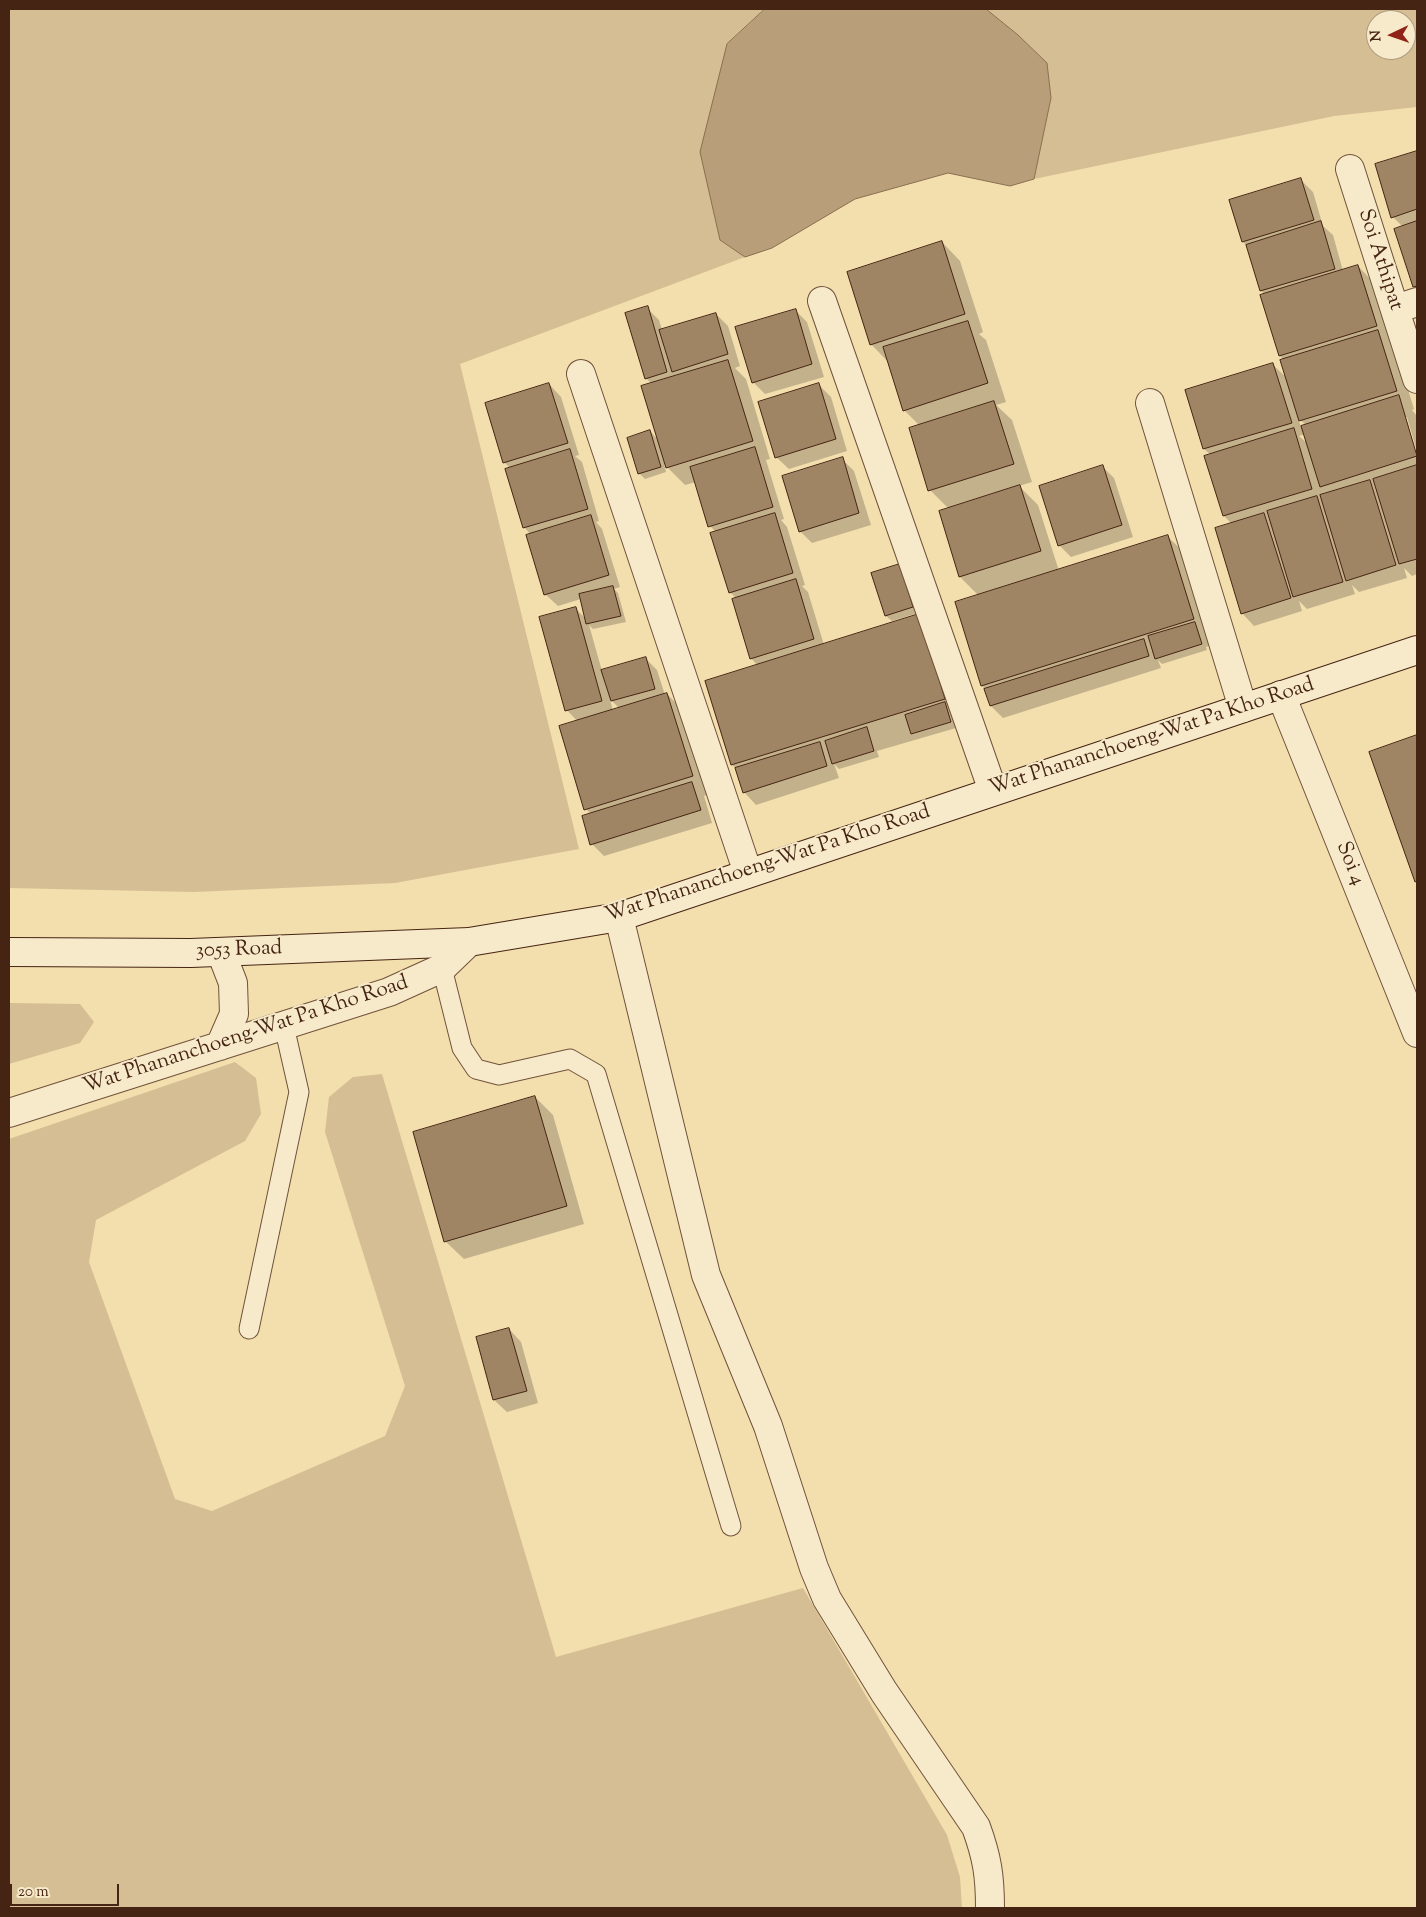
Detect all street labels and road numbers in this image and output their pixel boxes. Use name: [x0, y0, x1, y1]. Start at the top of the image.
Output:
street label: Soi Athipat: [1351, 206, 1407, 314]
street label: Wat Phananchoeng-Wat Pa Kho Road: [986, 673, 1318, 803]
street label: Wat Phananchoeng-Wat Pa Kho Road: [602, 800, 934, 930]
street label: Soi 4: [1329, 838, 1369, 890]
street label: 3053 Road: [195, 937, 283, 965]
street label: Wat Phananchoeng-Wat Pa Kho Road: [80, 971, 412, 1101]

